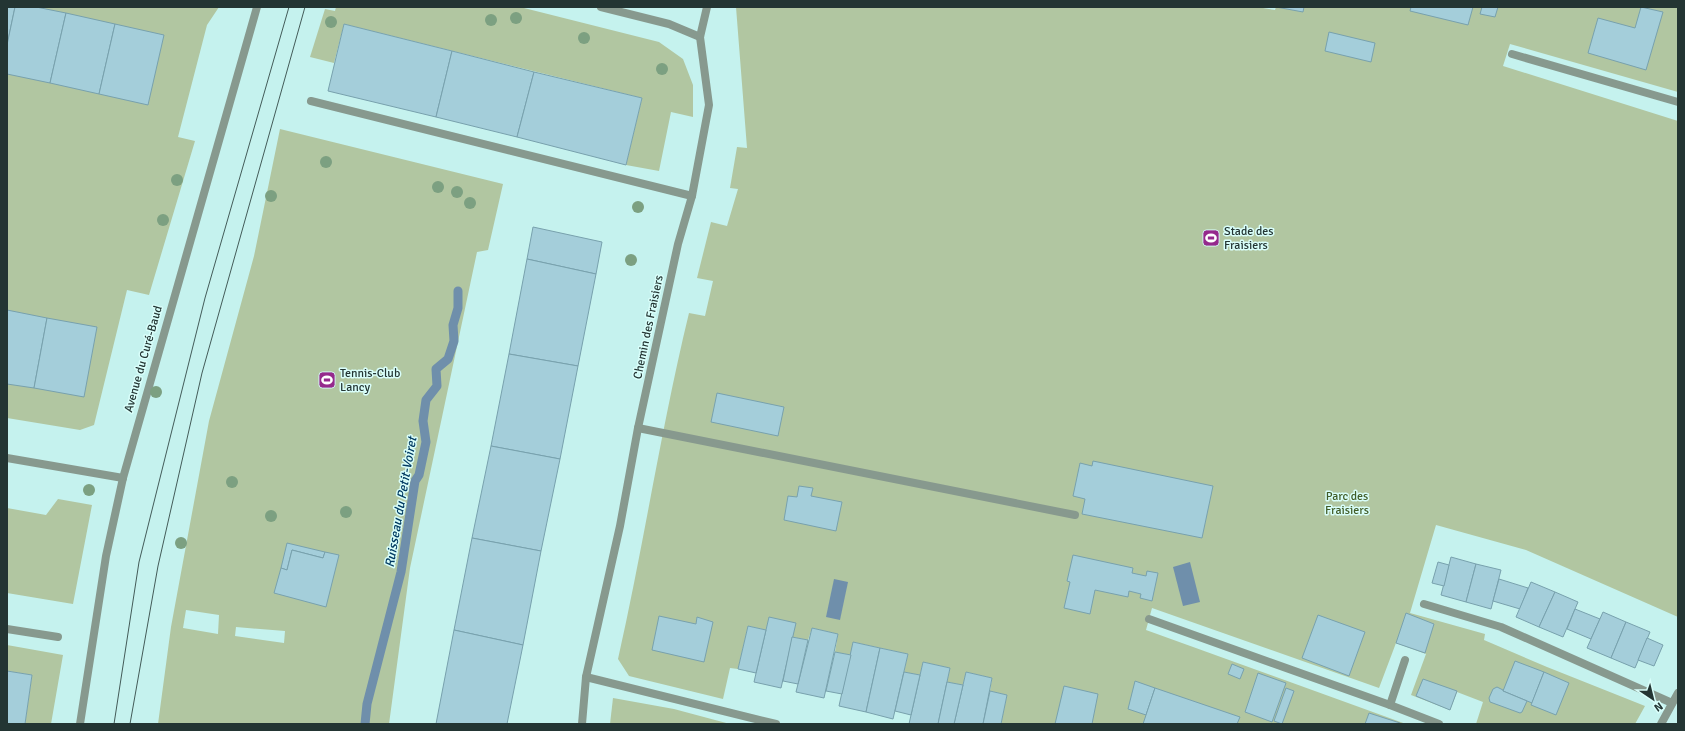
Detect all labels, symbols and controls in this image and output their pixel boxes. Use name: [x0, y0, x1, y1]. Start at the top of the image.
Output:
place label: Stade des Fraisiers: [1224, 224, 1274, 253]
sports icon: Stade des Fraisiers: [1201, 228, 1221, 248]
street label: Chemin des Fraisiers: [630, 274, 667, 380]
street label: Avenue du Curé-Baud: [121, 304, 166, 414]
place label: Tennis-Club Lancy: [340, 366, 400, 395]
sports icon: Tennis-Club Lancy: [317, 370, 337, 390]
water label: Ruisseau du Petit-Voiret: [382, 434, 421, 569]
park label: Parc des Fraisiers: [1325, 489, 1369, 518]
north arrow: [1633, 679, 1673, 719]
text: N: [1652, 699, 1665, 714]

